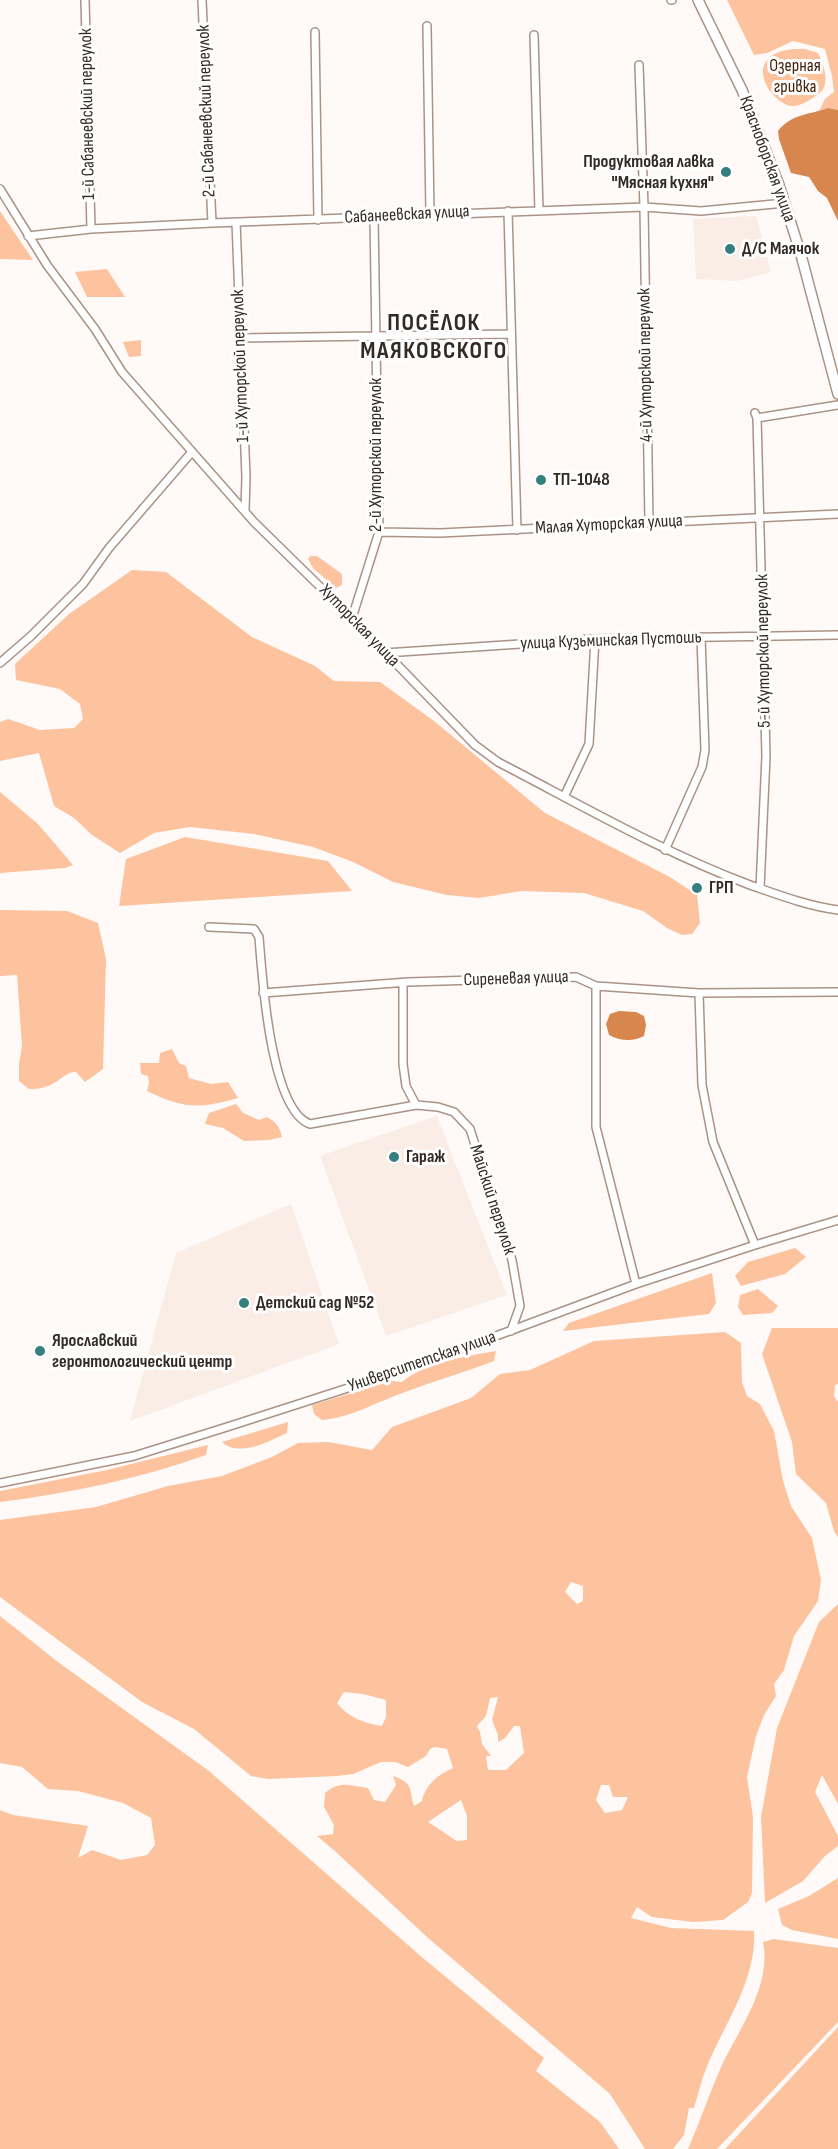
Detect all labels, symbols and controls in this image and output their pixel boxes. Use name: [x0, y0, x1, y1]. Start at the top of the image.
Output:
street label: 2-й Сабанеевский переулок: [193, 24, 221, 198]
street label: 1-й Сабанеевский переулок: [76, 28, 100, 200]
park label: Озерная гривка: [769, 55, 821, 98]
street label: Красноборская улица: [734, 93, 800, 225]
place label: Продуктовая лавка "Мясная кухня": [583, 151, 714, 194]
marker: Продуктовая лавка "Мясная кухня": [719, 165, 733, 179]
street label: Сабанеевская улица: [344, 201, 470, 229]
place label: Д/С Маячок: [742, 238, 819, 260]
marker: Д/С Маячок: [723, 242, 737, 256]
street label: 4-й Хуторской переулок: [634, 288, 658, 442]
street label: 1-й Хуторской переулок: [228, 289, 254, 443]
district label: ПОСЁЛОК МАЯКОВСКОГО: [360, 310, 508, 366]
street label: 2-й Хуторской переулок: [365, 378, 387, 532]
place label: ТП-1048: [553, 469, 610, 491]
marker: ТП-1048: [534, 473, 548, 487]
street label: Малая Хуторская улица: [535, 510, 683, 540]
street label: 5-й Хуторской переулок: [752, 574, 776, 728]
street label: Хуторская улица: [314, 580, 404, 672]
street label: улица Кузьминская Пустошь: [520, 627, 702, 655]
place label: ГРП: [709, 877, 733, 899]
marker: ГРП: [690, 881, 704, 895]
street label: Сиреневая улица: [463, 966, 569, 992]
street label: Майский переулок: [464, 1142, 520, 1258]
place label: Гараж: [406, 1146, 445, 1168]
marker: Гараж: [387, 1150, 401, 1164]
place label: Детский сад №52: [256, 1292, 374, 1314]
marker: Детский сад №52: [237, 1296, 251, 1310]
street label: Университетская улица: [345, 1327, 499, 1397]
place label: Ярославский геронтологический центр: [52, 1330, 232, 1372]
marker: Ярославский геронтологический центр: [33, 1344, 47, 1358]

